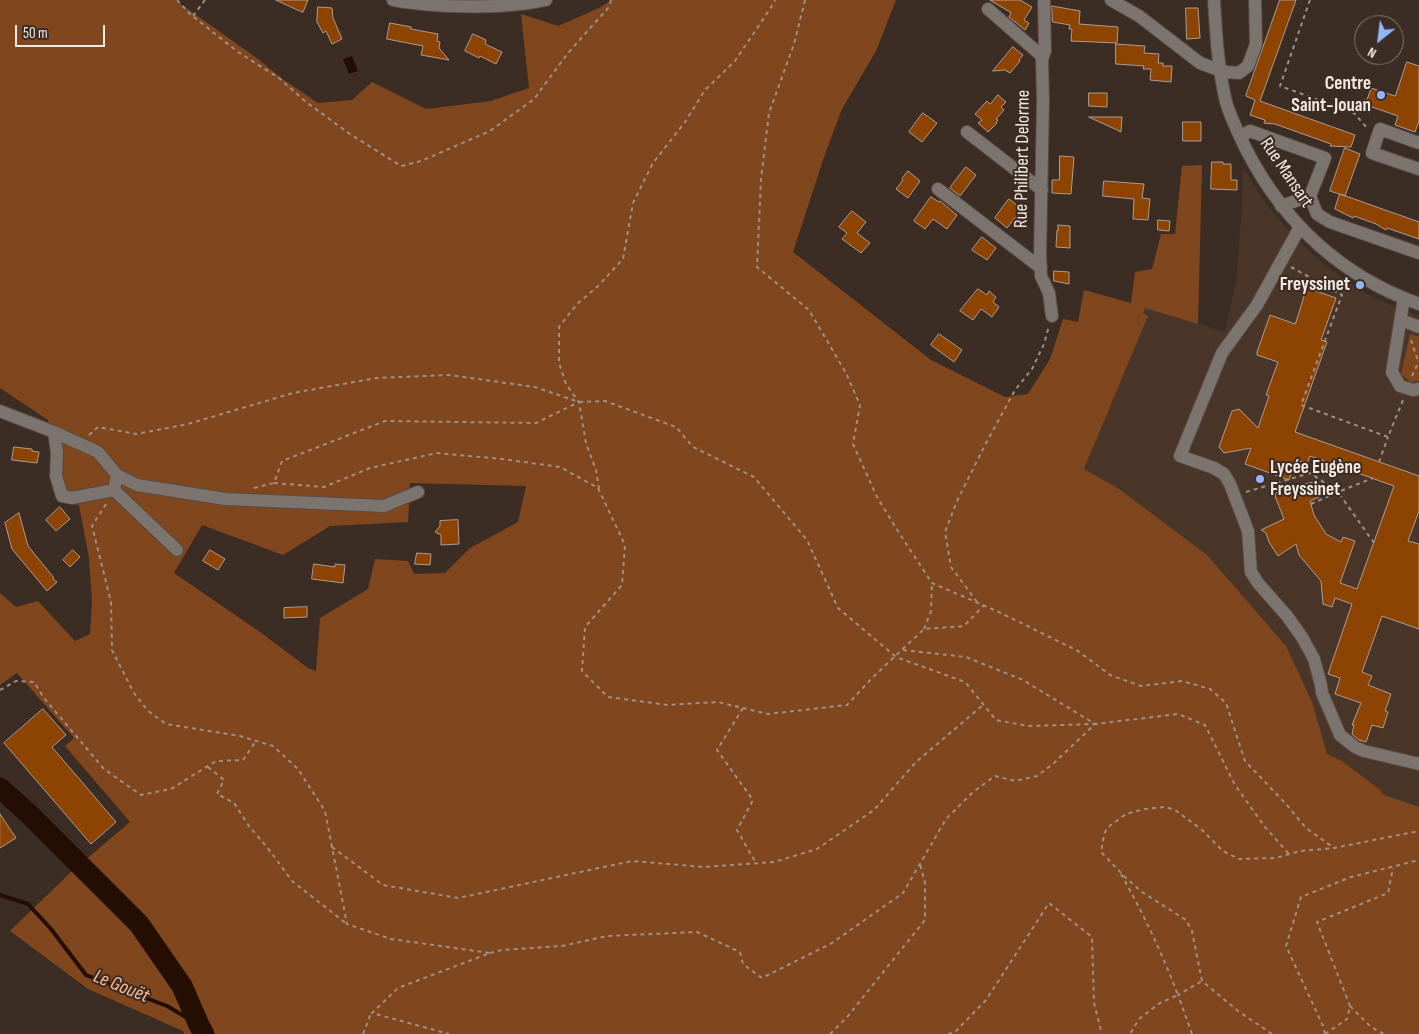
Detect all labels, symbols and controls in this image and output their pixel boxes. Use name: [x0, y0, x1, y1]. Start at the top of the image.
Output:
scale bar: [18, 15, 108, 47]
north arrow: [1354, 15, 1404, 65]
text: 50 m: [23, 24, 48, 43]
text: N: [1365, 43, 1379, 62]
place label: Centre Saint-Jouan: [1291, 73, 1371, 117]
marker: Centre Saint-Jouan: [1375, 89, 1387, 101]
street label: Rue Philibert Delorme: [1010, 90, 1036, 228]
street label: Rue Mansart: [1254, 134, 1318, 212]
place label: Freyssinet: [1280, 274, 1350, 296]
marker: Freyssinet: [1354, 279, 1366, 291]
place label: Lycée Eugène Freyssinet: [1270, 457, 1361, 501]
marker: Lycée Eugène Freyssinet: [1254, 473, 1266, 485]
water label: Le Gouët: [90, 965, 152, 1009]

